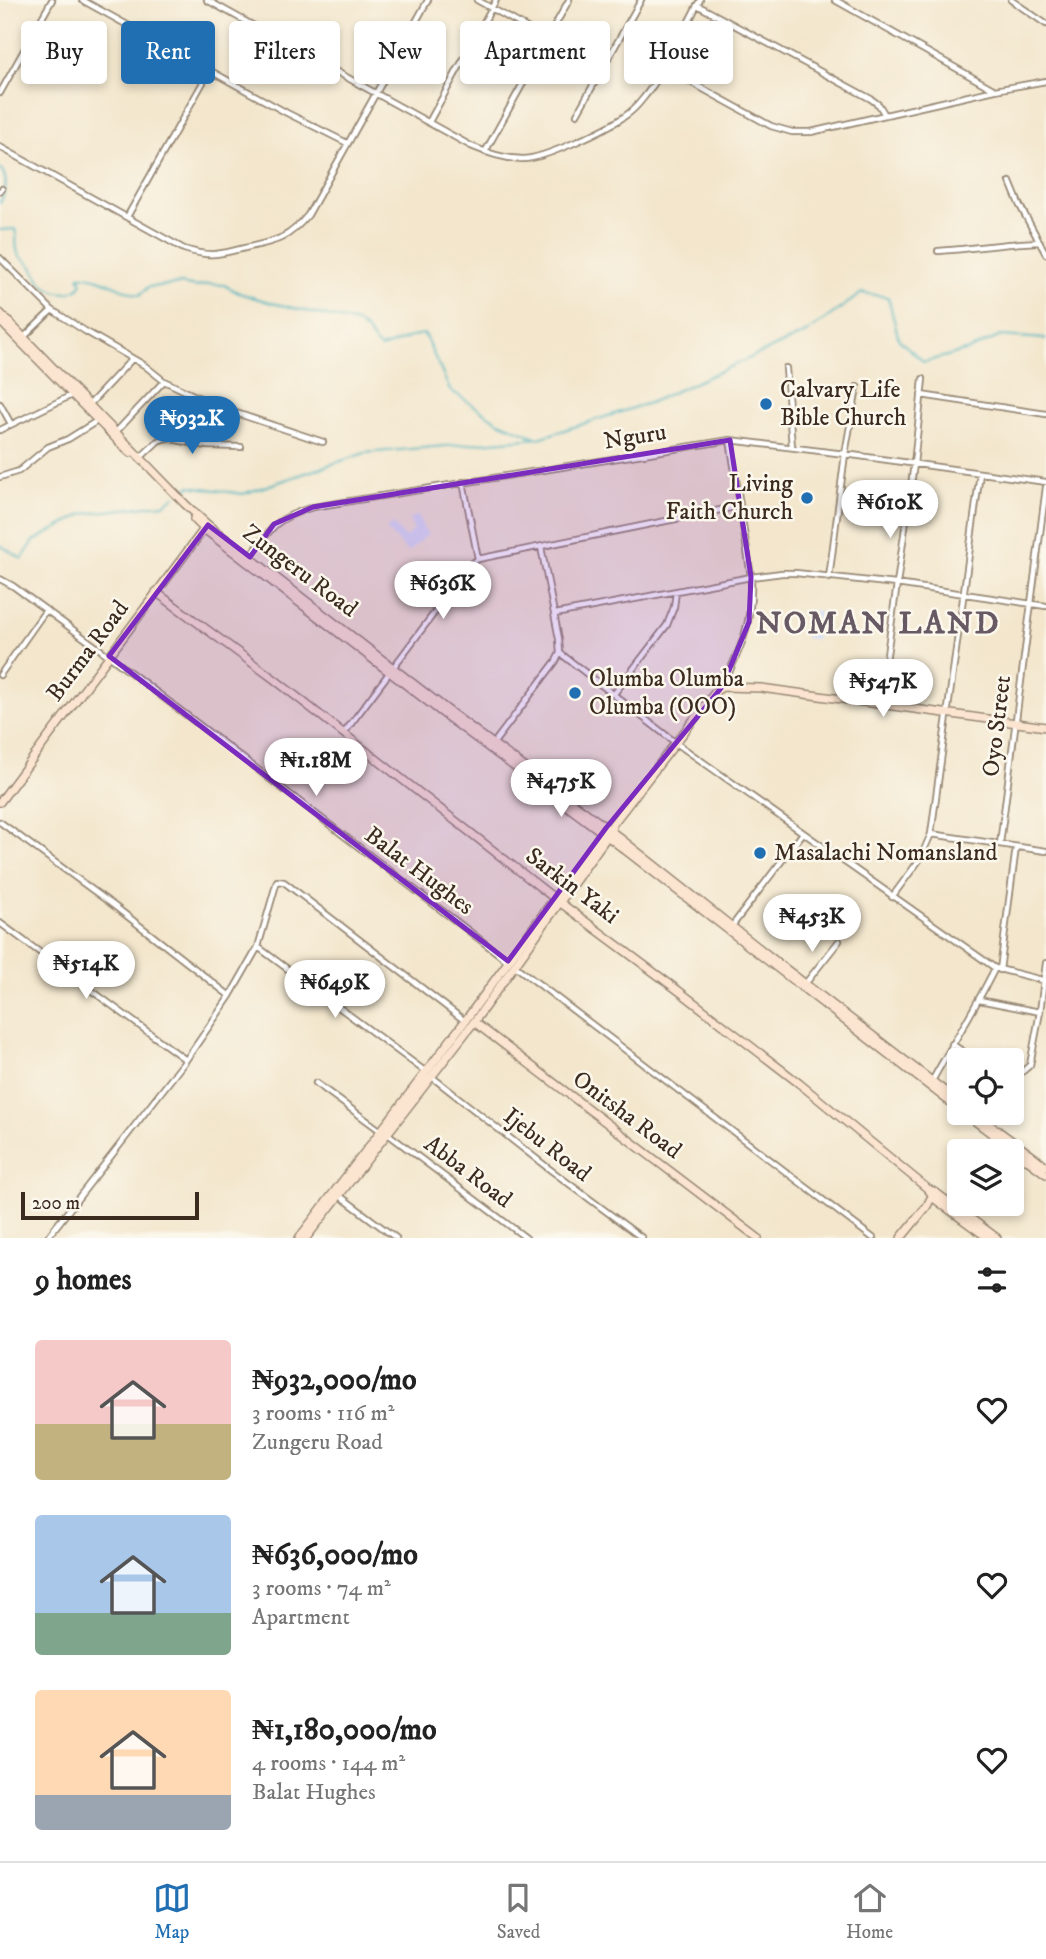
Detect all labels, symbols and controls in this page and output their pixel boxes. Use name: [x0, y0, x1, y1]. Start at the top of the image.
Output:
chip: Buy: [21, 21, 107, 84]
chip: Rent: [121, 21, 215, 84]
chip: Filters: [229, 21, 340, 84]
chip: New: [354, 21, 446, 84]
chip: Apartment: [460, 21, 610, 84]
chip: House: [624, 21, 733, 84]
place label: Calvary Life Bible Church: [780, 375, 907, 433]
pin: ₦932K: [143, 396, 241, 456]
marker: Calvary Life Bible Church: [758, 396, 774, 412]
text: ₦932K: [160, 404, 224, 433]
street label: Nguru: [602, 417, 668, 457]
place label: Living Faith Church: [666, 469, 793, 527]
pin: ₦610K: [841, 480, 939, 540]
text: ₦610K: [857, 488, 923, 517]
marker: Living Faith Church: [799, 490, 815, 506]
street label: Zungeru Road: [236, 518, 364, 624]
pin: ₦636K: [394, 562, 492, 621]
text: ₦636K: [410, 569, 476, 598]
street label: Burma Road: [40, 595, 136, 707]
district label: NOMAN LAND: [755, 604, 1001, 644]
pin: ₦547K: [834, 660, 932, 719]
place label: Olumba Olumba Olumba (OOO): [589, 664, 745, 722]
text: ₦547K: [849, 667, 917, 696]
street label: Oyo Street: [976, 673, 1018, 778]
marker: Olumba Olumba Olumba (OOO): [567, 685, 583, 701]
pin: ₦1.18M: [259, 738, 373, 798]
text: ₦1.18M: [280, 746, 352, 775]
pin: ₦475K: [512, 760, 610, 819]
text: ₦475K: [527, 767, 595, 796]
street label: Balat Hughes: [358, 820, 480, 922]
place label: Masalachi Nomansland: [774, 838, 998, 868]
street label: Sarkin Yaki: [519, 841, 625, 931]
marker: Masalachi Nomansland: [752, 845, 768, 861]
pin: ₦453K: [763, 894, 861, 954]
text: ₦453K: [779, 902, 845, 931]
pin: ₦514K: [37, 942, 135, 1001]
text: ₦514K: [53, 949, 119, 978]
pin: ₦649K: [286, 960, 384, 1020]
text: ₦649K: [300, 968, 370, 997]
map controls: [947, 1048, 1024, 1216]
button: locate: [947, 1048, 1024, 1125]
street label: Onitsha Road: [566, 1064, 688, 1166]
street label: Ijebu Road: [497, 1101, 597, 1189]
street label: Abba Road: [418, 1129, 518, 1215]
button: layers: [947, 1139, 1024, 1216]
scale bar: [21, 1189, 200, 1221]
text: 200 m: [32, 1192, 80, 1215]
icon: filters: [973, 1261, 1011, 1299]
text: 9 homes: [35, 1262, 132, 1299]
text: ₦932,000/mo: [252, 1362, 417, 1399]
icon: home: [91, 1368, 175, 1452]
icon: heart: [973, 1391, 1011, 1429]
text: 3 rooms · 116 m²: [252, 1399, 395, 1428]
text: Zungeru Road: [252, 1428, 383, 1457]
text: ₦636,000/mo: [252, 1537, 418, 1574]
icon: home: [91, 1543, 175, 1627]
icon: heart: [973, 1566, 1011, 1604]
text: 3 rooms · 74 m²: [252, 1574, 391, 1603]
text: Apartment: [252, 1603, 350, 1632]
text: ₦1,180,000/mo: [252, 1712, 437, 1749]
icon: home: [91, 1718, 175, 1802]
icon: heart: [973, 1741, 1011, 1779]
text: 4 rooms · 144 m²: [252, 1749, 405, 1778]
text: Balat Hughes: [252, 1778, 376, 1807]
tab: Map: [153, 1879, 191, 1944]
tab: Saved: [497, 1879, 540, 1944]
tab: Home: [846, 1879, 893, 1944]

